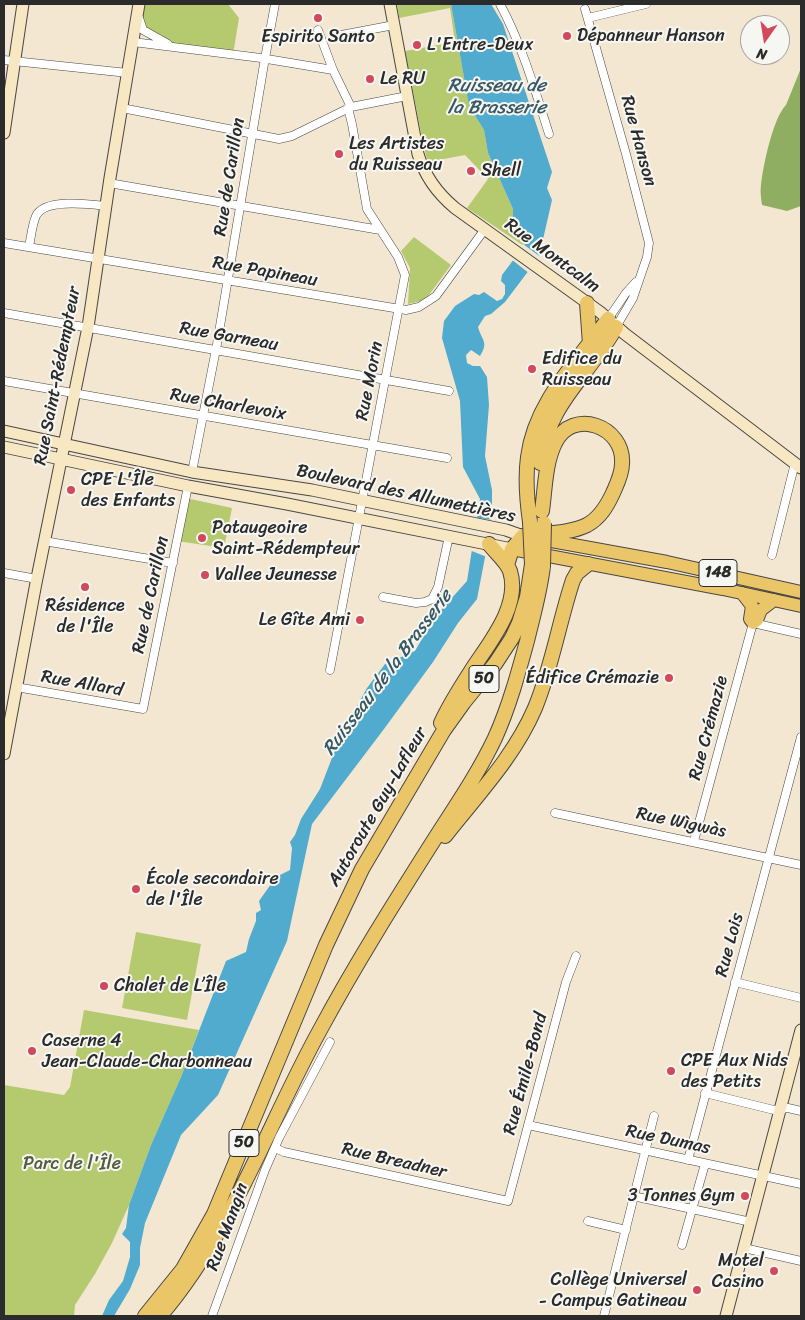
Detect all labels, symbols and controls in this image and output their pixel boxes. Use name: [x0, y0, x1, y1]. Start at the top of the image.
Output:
marker: Espirito Santo: [312, 12, 324, 24]
north arrow: [740, 15, 790, 65]
place label: Dépanneur Hanson: [577, 25, 725, 47]
place label: Espirito Santo: [261, 26, 375, 48]
marker: Dépanneur Hanson: [561, 30, 573, 42]
place label: L'Entre-Deux: [427, 34, 533, 56]
marker: L'Entre-Deux: [411, 39, 423, 51]
text: N: [754, 41, 769, 67]
place label: Le RU: [380, 68, 425, 90]
marker: Le RU: [364, 73, 376, 85]
water label: Ruisseau de la Brasserie: [448, 75, 546, 119]
street label: Rue Hanson: [616, 93, 660, 189]
street label: Rue de Carillon: [210, 116, 250, 238]
place label: Les Artistes du Ruisseau: [349, 133, 444, 176]
marker: Les Artistes du Ruisseau: [333, 148, 345, 160]
place label: Shell: [481, 160, 521, 182]
marker: Shell: [465, 165, 477, 177]
street label: Rue Montcalm: [500, 214, 604, 298]
street label: Rue Papineau: [211, 252, 319, 292]
street label: Rue Saint-Rédempteur: [30, 285, 86, 467]
street label: Rue Garneau: [178, 318, 280, 356]
street label: Rue Morin: [352, 339, 388, 423]
place label: Edifice du Ruisseau: [542, 348, 622, 390]
marker: Edifice du Ruisseau: [526, 363, 538, 375]
street label: Rue Charlevoix: [168, 384, 288, 426]
street label: Boulevard des Allumettières: [294, 460, 518, 528]
place label: CPE L'Île des Enfants: [81, 469, 175, 512]
marker: CPE L'Île des Enfants: [65, 484, 77, 496]
place label: Pataugeoire Saint-Rédempteur: [212, 517, 359, 560]
marker: Pataugeoire Saint-Rédempteur: [196, 532, 208, 544]
street label: Rue de Carillon: [128, 534, 174, 656]
road number: 148: [699, 560, 737, 586]
place label: Vallee Jeunesse: [215, 564, 337, 586]
marker: Vallee Jeunesse: [199, 569, 211, 581]
marker: Résidence de l'Île: [79, 581, 91, 593]
water label: Ruisseau de la Brasserie: [318, 586, 458, 760]
place label: Résidence de l'Île: [45, 595, 125, 638]
place label: Le Gîte Ami: [259, 609, 350, 631]
marker: Le Gîte Ami: [354, 614, 366, 626]
street label: Rue Allard: [40, 666, 124, 702]
road number: 50: [469, 666, 499, 692]
place label: Édifice Crémazie: [525, 667, 659, 689]
marker: Édifice Crémazie: [663, 672, 675, 684]
street label: Rue Crémazie: [685, 673, 733, 783]
street label: Autoroute Guy-Lafleur: [324, 724, 432, 890]
street label: Rue Wìgwàs: [634, 803, 728, 843]
place label: École secondaire de l'Île: [146, 868, 279, 911]
marker: École secondaire de l'Île: [130, 883, 142, 895]
street label: Rue Lois: [711, 911, 749, 979]
place label: Chalet de L’Île: [114, 975, 226, 997]
marker: Chalet de L’Île: [98, 980, 110, 992]
street label: Rue Émile-Bond: [499, 1011, 553, 1137]
place label: Caserne 4 Jean-Claude-Charbonneau: [42, 1030, 252, 1072]
marker: Caserne 4 Jean-Claude-Charbonneau: [26, 1045, 38, 1057]
place label: CPE Aux Nids des Petits: [681, 1050, 788, 1092]
marker: CPE Aux Nids des Petits: [665, 1065, 677, 1077]
street label: Rue Dumas: [624, 1120, 712, 1160]
road number: 50: [229, 1130, 259, 1156]
street label: Rue Breadner: [340, 1138, 448, 1184]
park label: Parc de l'Île: [23, 1153, 121, 1175]
street label: Rue Mangin: [202, 1180, 254, 1274]
place label: 3 Tonnes Gym: [628, 1185, 735, 1207]
marker: 3 Tonnes Gym: [739, 1190, 751, 1202]
place label: Motel Casino: [712, 1250, 764, 1292]
marker: Motel Casino: [768, 1265, 780, 1277]
place label: Collège Universel - Campus Gatineau: [539, 1269, 687, 1312]
marker: Collège Universel - Campus Gatineau: [691, 1284, 703, 1296]

